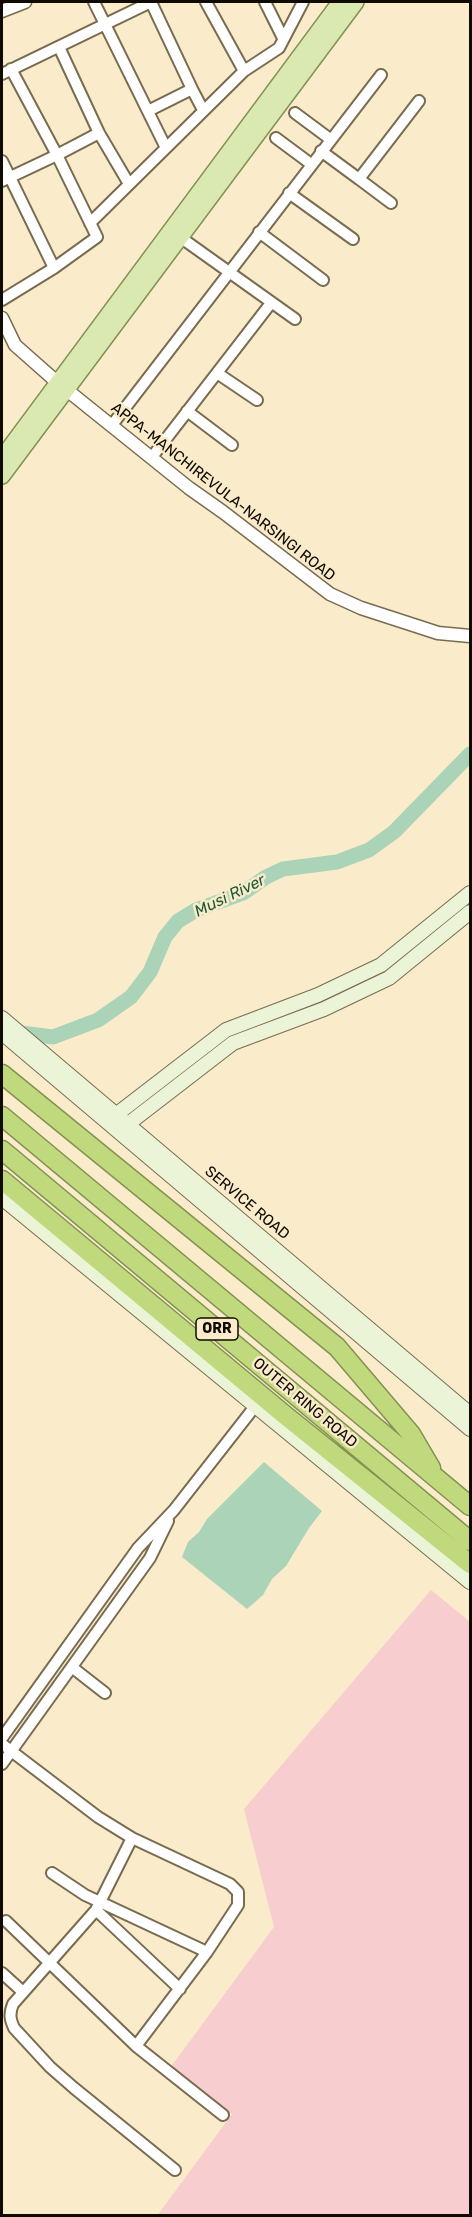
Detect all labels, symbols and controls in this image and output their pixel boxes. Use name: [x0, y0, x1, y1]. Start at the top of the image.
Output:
street label: APPA-MANCHIREVULA-NARSINGI ROAD: [107, 399, 339, 585]
water label: Musi River: [191, 871, 269, 921]
street label: SERVICE ROAD: [201, 1162, 293, 1244]
road number: ORR: [196, 1318, 238, 1340]
street label: OUTER RING ROAD: [249, 1354, 361, 1452]

